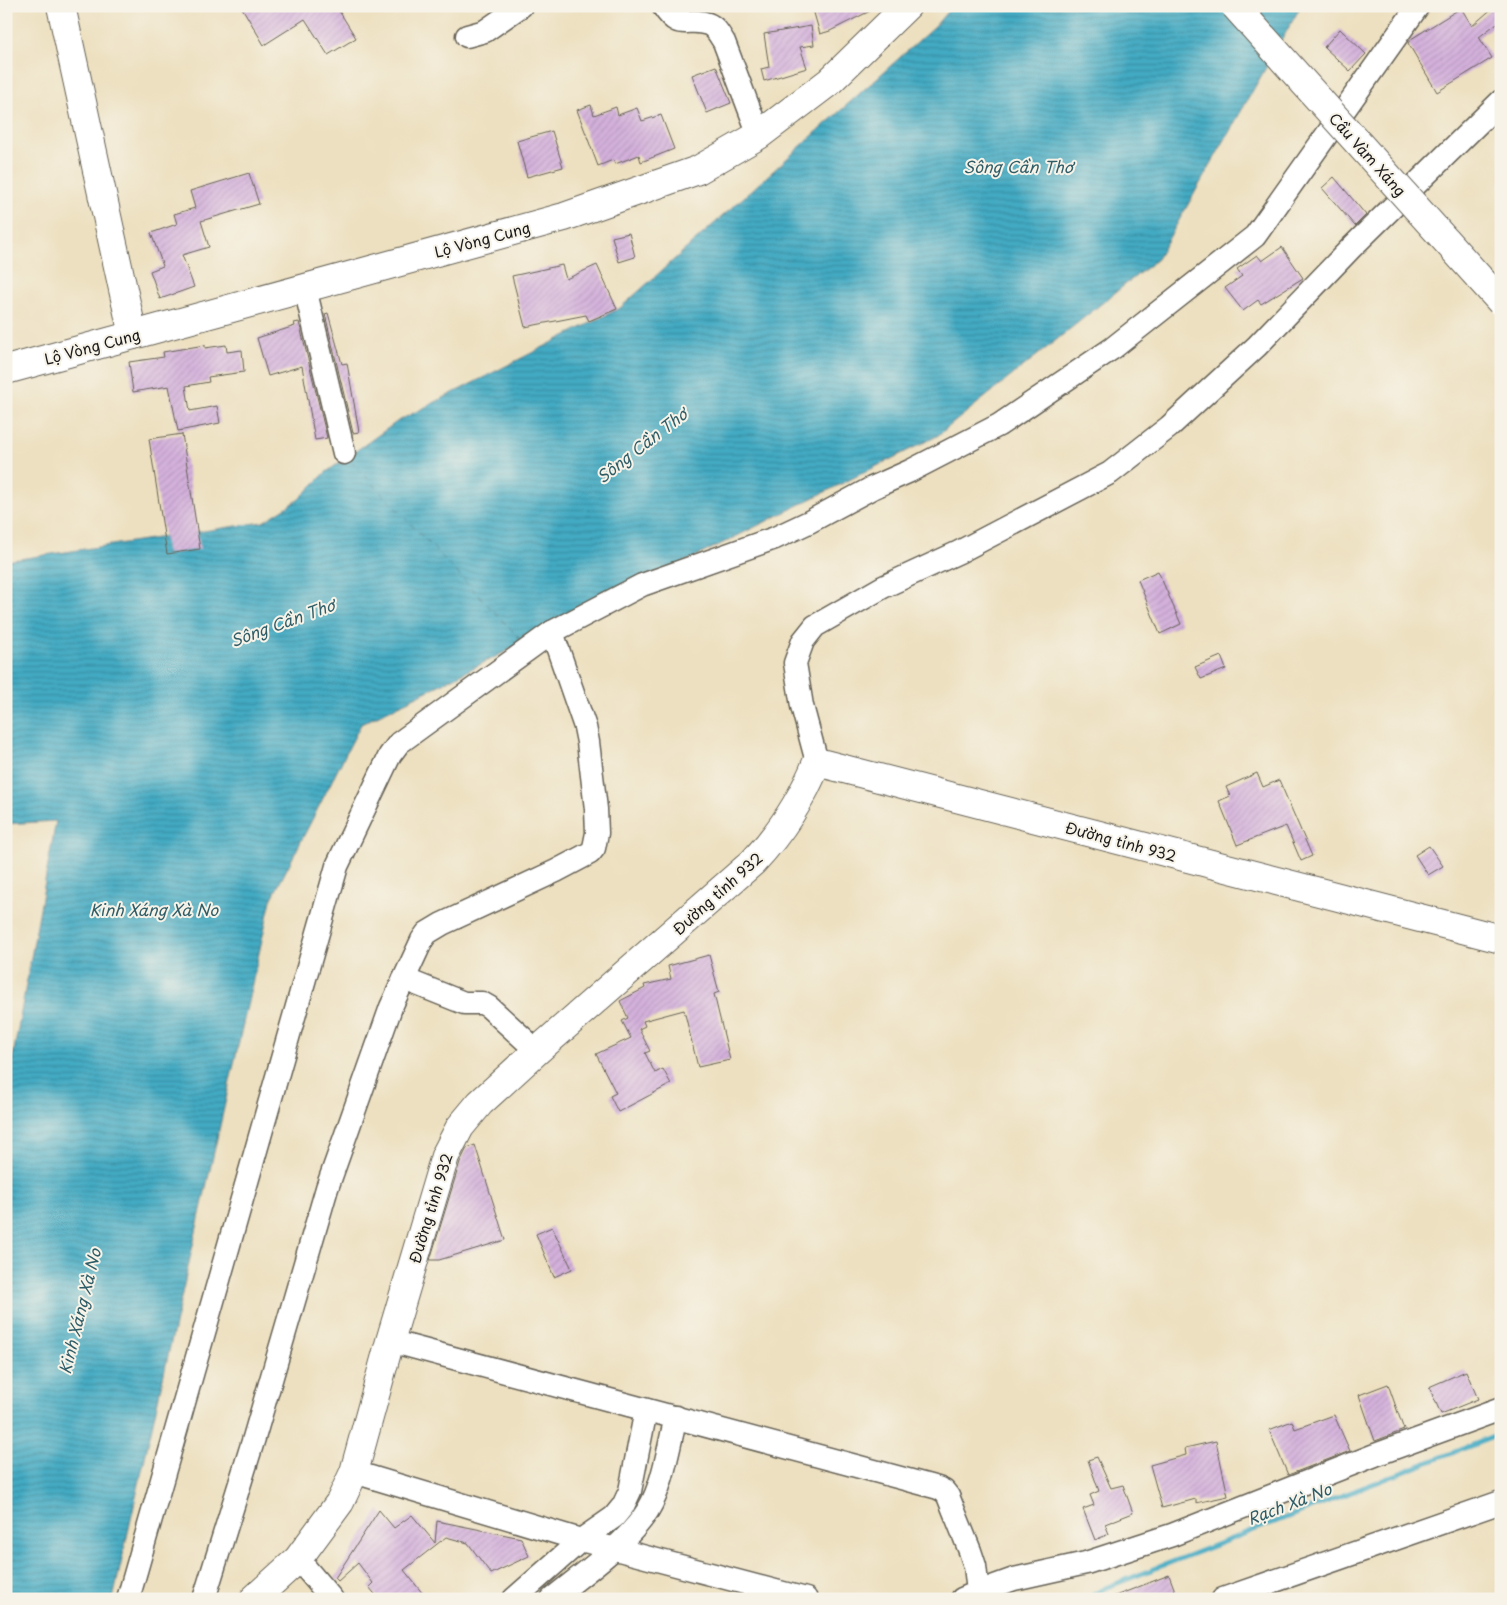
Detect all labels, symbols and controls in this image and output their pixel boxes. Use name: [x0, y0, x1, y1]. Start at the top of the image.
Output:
street label: Cầu Vàm Xáng: [1324, 107, 1412, 201]
water label: Sông Cần Thơ: [964, 154, 1076, 178]
street label: Lộ Vòng Cung: [432, 215, 532, 263]
street label: Lộ Vòng Cung: [42, 322, 142, 370]
water label: Sông Cần Thơ: [591, 400, 694, 488]
water label: Sông Cần Thơ: [227, 591, 340, 652]
street label: Đường tỉnh 932: [1063, 815, 1179, 867]
street label: Đường tỉnh 932: [667, 846, 767, 940]
water label: Kinh Xáng Xà No: [90, 897, 219, 921]
street label: Đường tỉnh 932: [402, 1150, 458, 1266]
water label: Kinh Xáng Xà No: [52, 1245, 106, 1376]
water label: Rạch Xà No: [1243, 1476, 1336, 1530]

